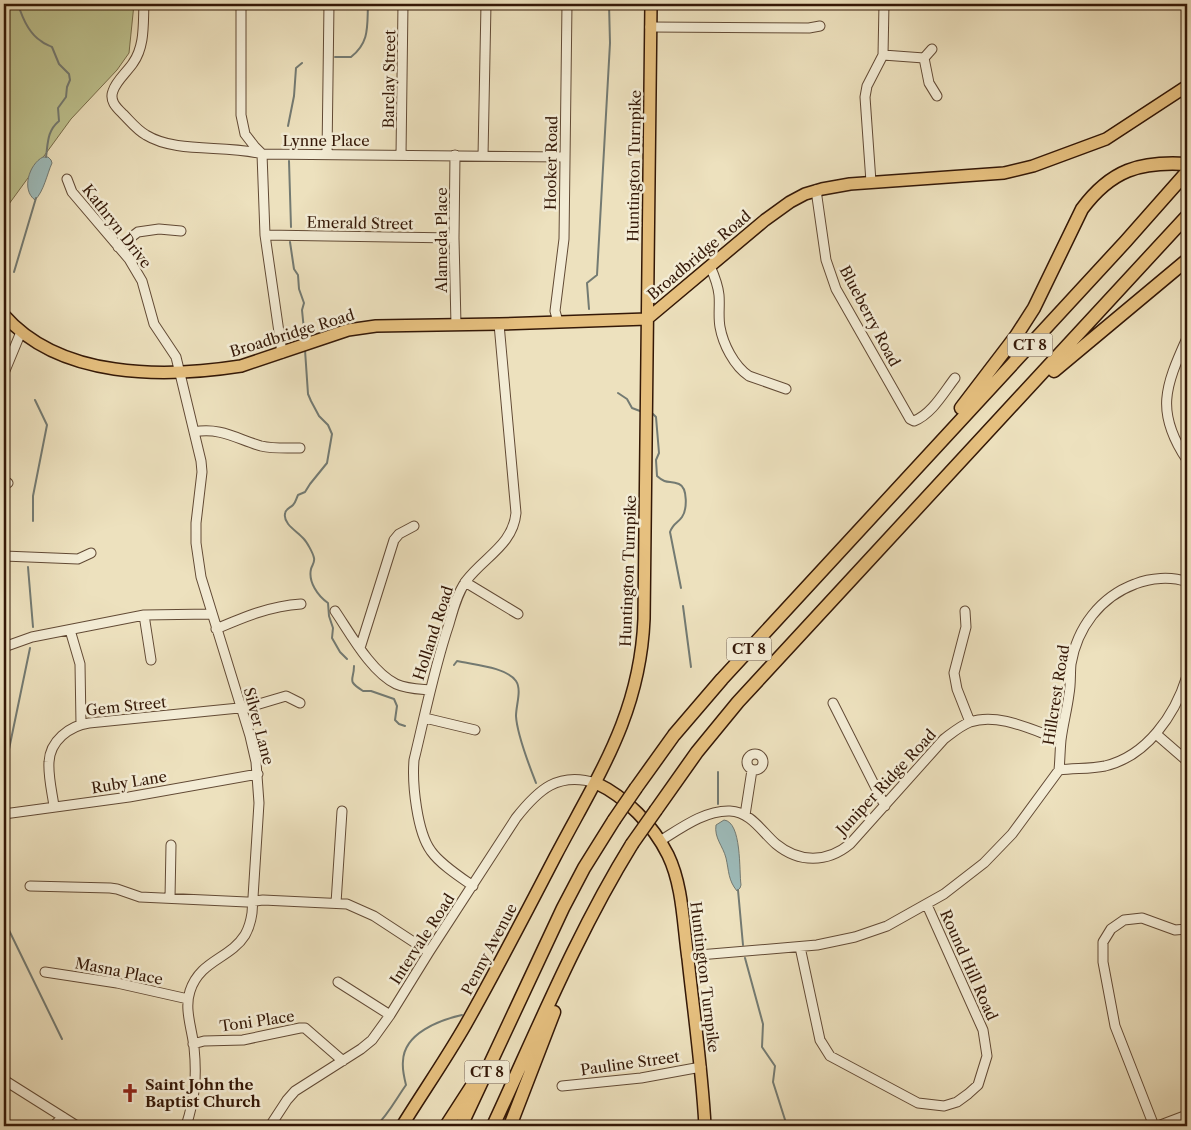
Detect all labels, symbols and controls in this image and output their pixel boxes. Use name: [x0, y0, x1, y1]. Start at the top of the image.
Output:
street label: Barclay Street: [379, 29, 399, 129]
street label: Huntington Turnpike: [623, 90, 645, 242]
street label: Hooker Road: [541, 116, 561, 210]
street label: Lynne Place: [282, 131, 370, 150]
street label: Kathryn Drive: [78, 180, 156, 272]
street label: Alameda Place: [432, 187, 451, 294]
street label: Broadbridge Road: [643, 206, 755, 304]
street label: Emerald Street: [306, 213, 414, 233]
street label: Blueberry Road: [835, 262, 905, 370]
street label: Broadbridge Road: [227, 305, 357, 361]
road number: CT 8: [1008, 334, 1052, 356]
street label: Huntington Turnpike: [616, 495, 640, 647]
street label: Holland Road: [409, 583, 457, 683]
road number: CT 8: [726, 638, 772, 661]
street label: Hillcrest Road: [1039, 643, 1073, 747]
street label: Silver Lane: [240, 685, 278, 767]
street label: Gem Street: [85, 692, 168, 720]
street label: Juniper Ridge Road: [831, 725, 940, 840]
street label: Ruby Lane: [90, 767, 168, 797]
street label: Intervale Road: [386, 890, 458, 988]
street label: Penny Avenue: [457, 900, 521, 998]
street label: Huntington Turnpike: [686, 900, 724, 1054]
street label: Round Hill Road: [936, 907, 1002, 1023]
street label: Masna Place: [73, 953, 165, 989]
street label: Toni Place: [218, 1006, 296, 1036]
street label: Pauline Street: [579, 1047, 682, 1079]
road number: CT 8: [464, 1060, 510, 1084]
place label: Saint John the Baptist Church: [145, 1075, 262, 1111]
church icon: Saint John the Baptist Church: [119, 1082, 141, 1104]

